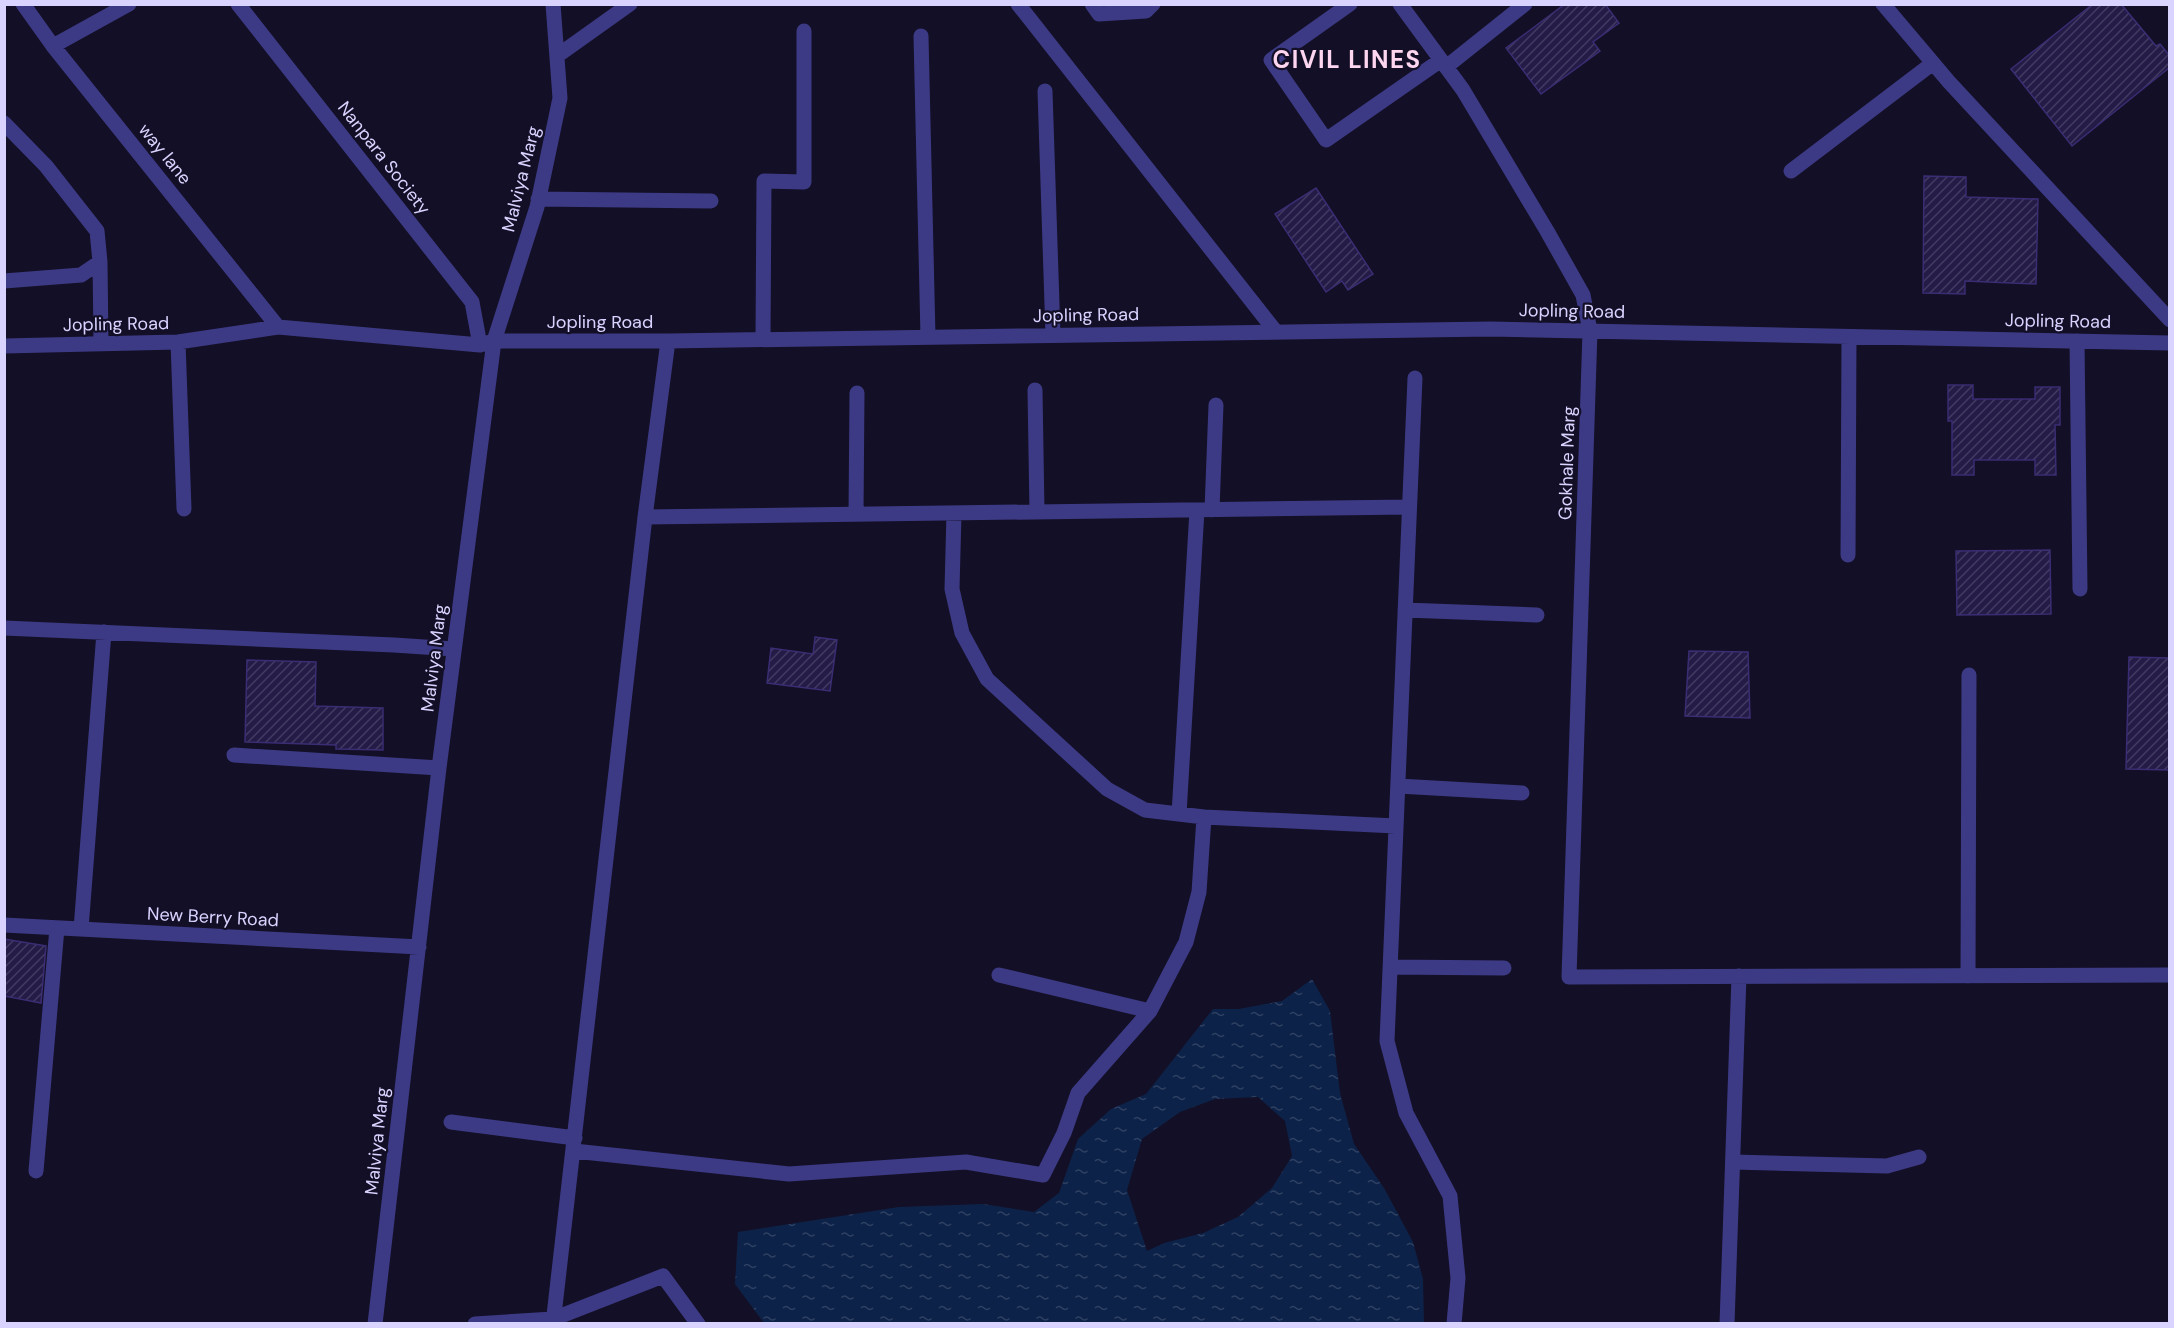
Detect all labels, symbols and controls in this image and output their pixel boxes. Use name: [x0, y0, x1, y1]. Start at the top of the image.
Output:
district label: CIVIL LINES: [1272, 44, 1422, 75]
street label: Nanpara Society: [332, 96, 436, 220]
street label: way lane: [133, 118, 197, 190]
street label: Malviya Marg: [496, 124, 546, 234]
street label: Jopling Road: [1519, 298, 1625, 324]
street label: Jopling Road: [1033, 302, 1139, 328]
street label: Jopling Road: [2005, 308, 2111, 334]
street label: Jopling Road: [547, 310, 653, 334]
street label: Jopling Road: [63, 311, 169, 337]
street label: Gokhale Marg: [1553, 406, 1581, 520]
street label: Malviya Marg: [415, 603, 453, 713]
street label: New Berry Road: [147, 902, 279, 932]
street label: Malviya Marg: [359, 1086, 395, 1196]

